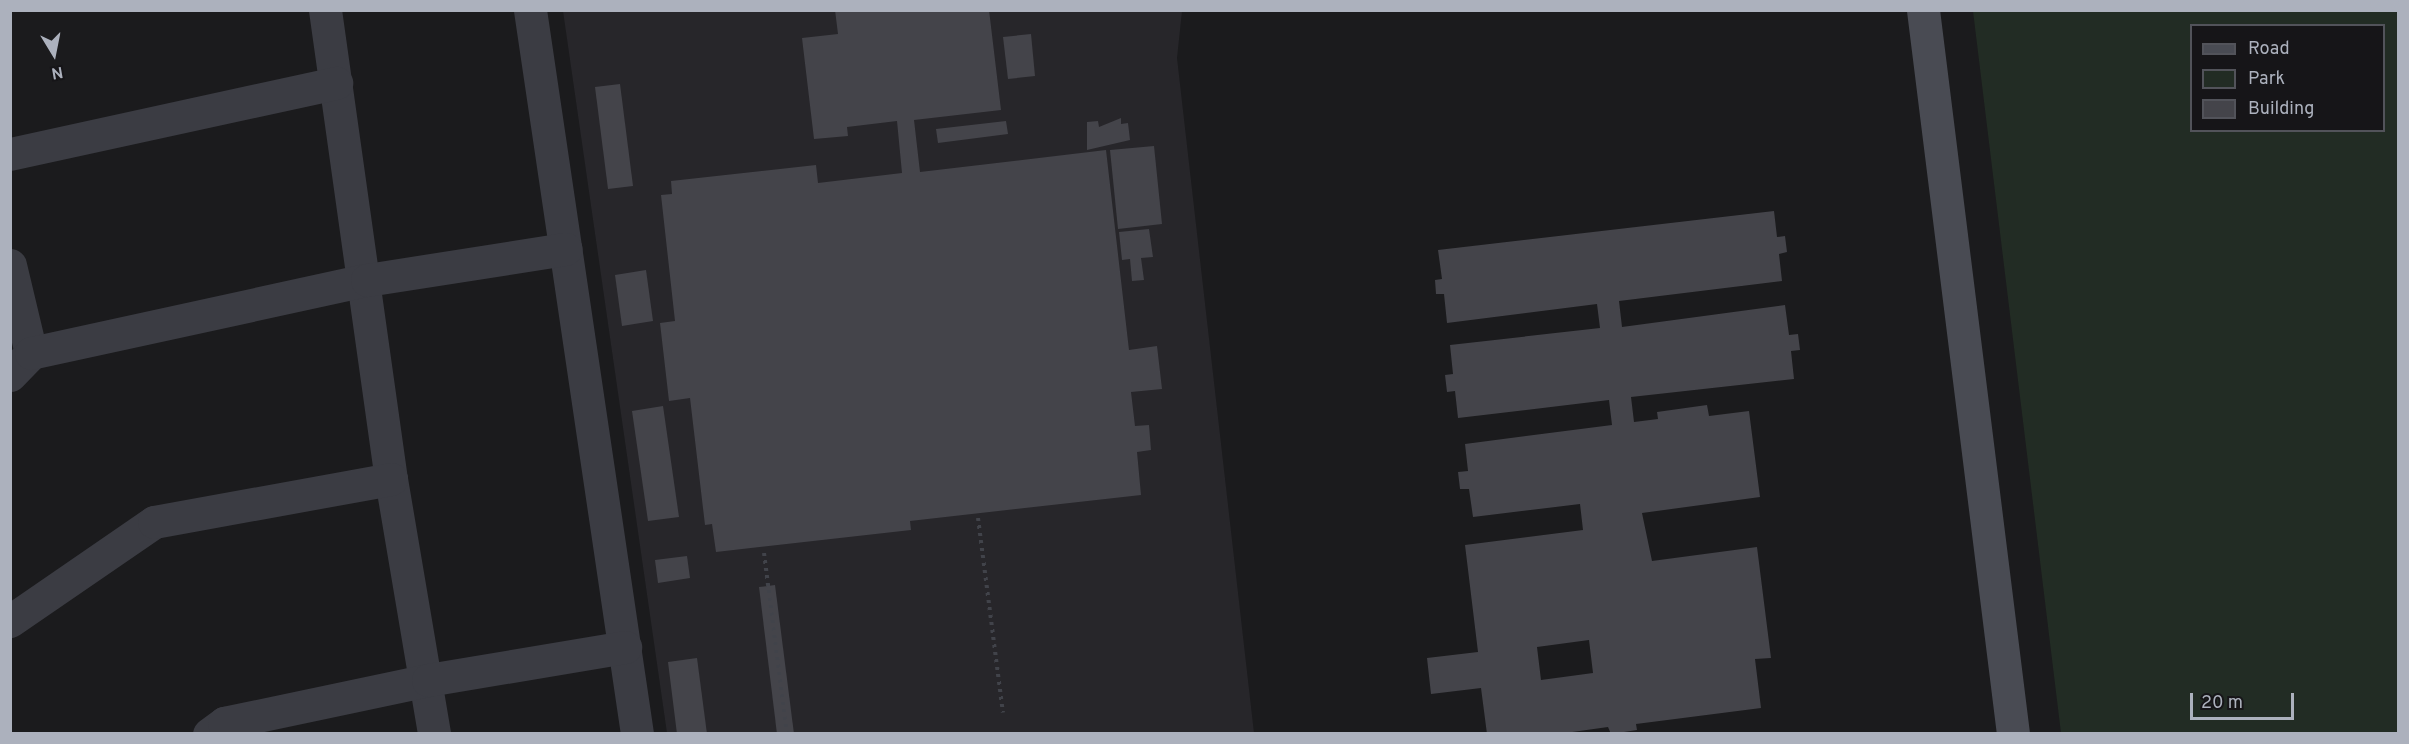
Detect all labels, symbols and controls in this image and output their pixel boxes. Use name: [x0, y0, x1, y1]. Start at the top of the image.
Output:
north arrow: [24, 24, 84, 84]
legend: [2190, 24, 2385, 132]
text: Road: [2248, 38, 2290, 61]
text: N: [50, 61, 65, 83]
text: Park: [2248, 68, 2285, 91]
text: Building: [2248, 98, 2314, 121]
scale bar: [2193, 681, 2296, 719]
text: 20 m: [2201, 692, 2243, 715]

